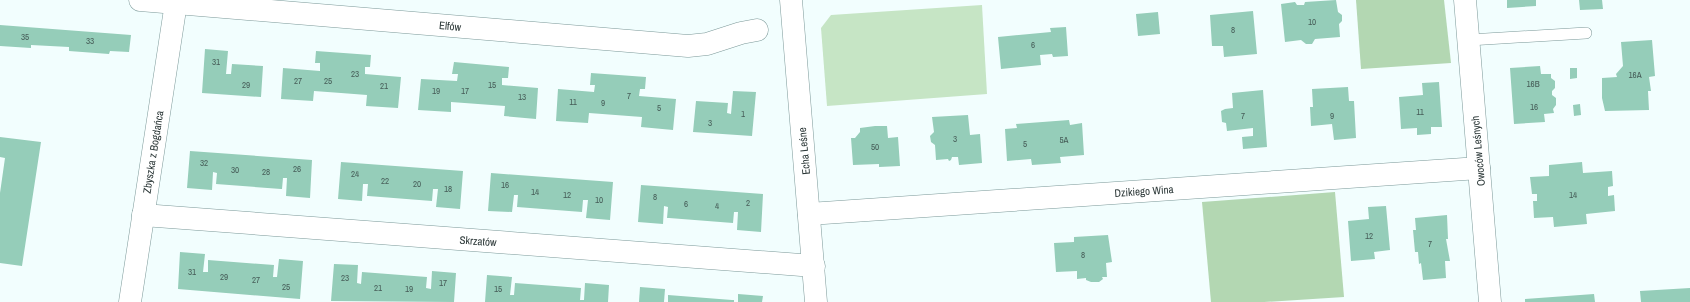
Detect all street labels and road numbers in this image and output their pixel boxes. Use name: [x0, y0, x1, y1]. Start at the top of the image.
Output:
street label: Elfów: [438, 18, 462, 34]
street label: Zbyszka z Bogdańca: [140, 110, 166, 194]
street label: Owoców Leśnych: [1468, 115, 1488, 187]
street label: Echa Leśne: [795, 127, 813, 175]
street label: Dzikiego Wina: [1114, 182, 1174, 200]
street label: Skrzatów: [459, 233, 497, 249]

